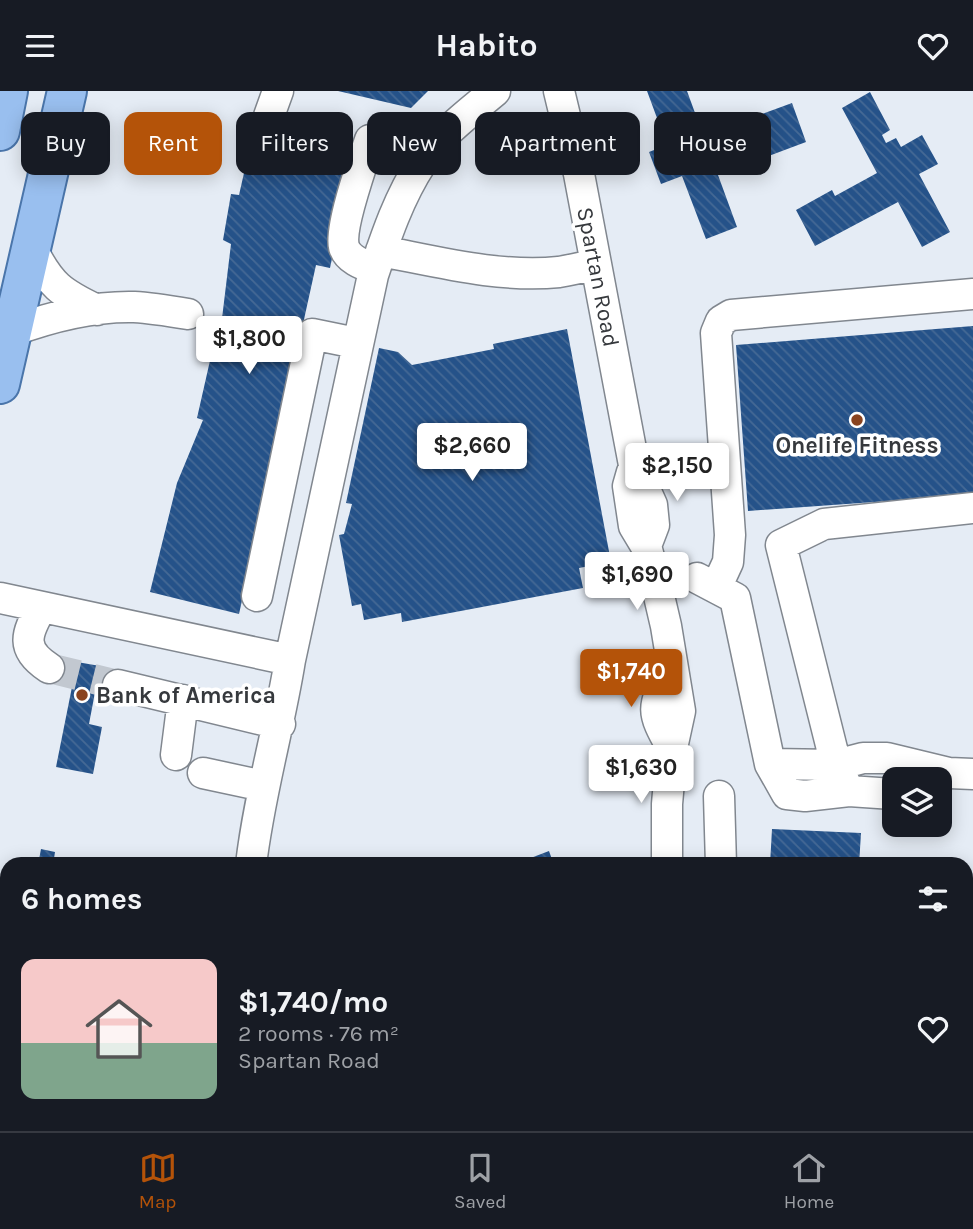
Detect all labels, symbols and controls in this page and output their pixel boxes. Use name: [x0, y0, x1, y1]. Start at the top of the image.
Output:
icon: menu: [21, 27, 59, 65]
text: Habito: [435, 27, 538, 64]
icon: heart: [914, 27, 952, 65]
chip: Buy: [21, 112, 110, 175]
chip: Rent: [124, 112, 222, 175]
chip: Filters: [236, 112, 353, 175]
chip: New: [367, 112, 461, 175]
chip: Apartment: [475, 112, 640, 175]
chip: House: [654, 112, 771, 175]
street label: Spartan Road: [571, 205, 625, 349]
pin: $1,800: [192, 317, 306, 376]
text: $1,800: [212, 325, 286, 352]
marker: Onelife Fitness: [849, 412, 865, 428]
pin: $2,660: [415, 423, 529, 483]
text: $2,660: [433, 432, 511, 459]
place label: Onelife Fitness: [775, 432, 939, 459]
pin: $2,150: [620, 443, 734, 503]
text: $2,150: [641, 452, 713, 479]
pin: $1,690: [580, 553, 694, 612]
text: $1,690: [601, 561, 673, 588]
pin: $1,740: [574, 649, 688, 709]
text: $1,740: [596, 658, 666, 685]
place label: Bank of America: [96, 682, 276, 709]
marker: Bank of America: [74, 687, 90, 703]
pin: $1,630: [584, 745, 698, 805]
text: $1,630: [605, 754, 677, 781]
map controls: [882, 767, 952, 837]
button: layers: [882, 767, 952, 837]
icon: filters: [914, 880, 952, 918]
text: 6 homes: [21, 881, 143, 917]
text: $1,740/mo: [238, 984, 388, 1020]
icon: home: [77, 987, 161, 1071]
icon: heart: [914, 1010, 952, 1048]
text: 2 rooms · 76 m²: [238, 1020, 399, 1047]
text: Spartan Road: [238, 1047, 380, 1074]
tab: Map: [139, 1149, 177, 1213]
tab: Saved: [454, 1149, 506, 1213]
tab: Home: [784, 1149, 834, 1213]

